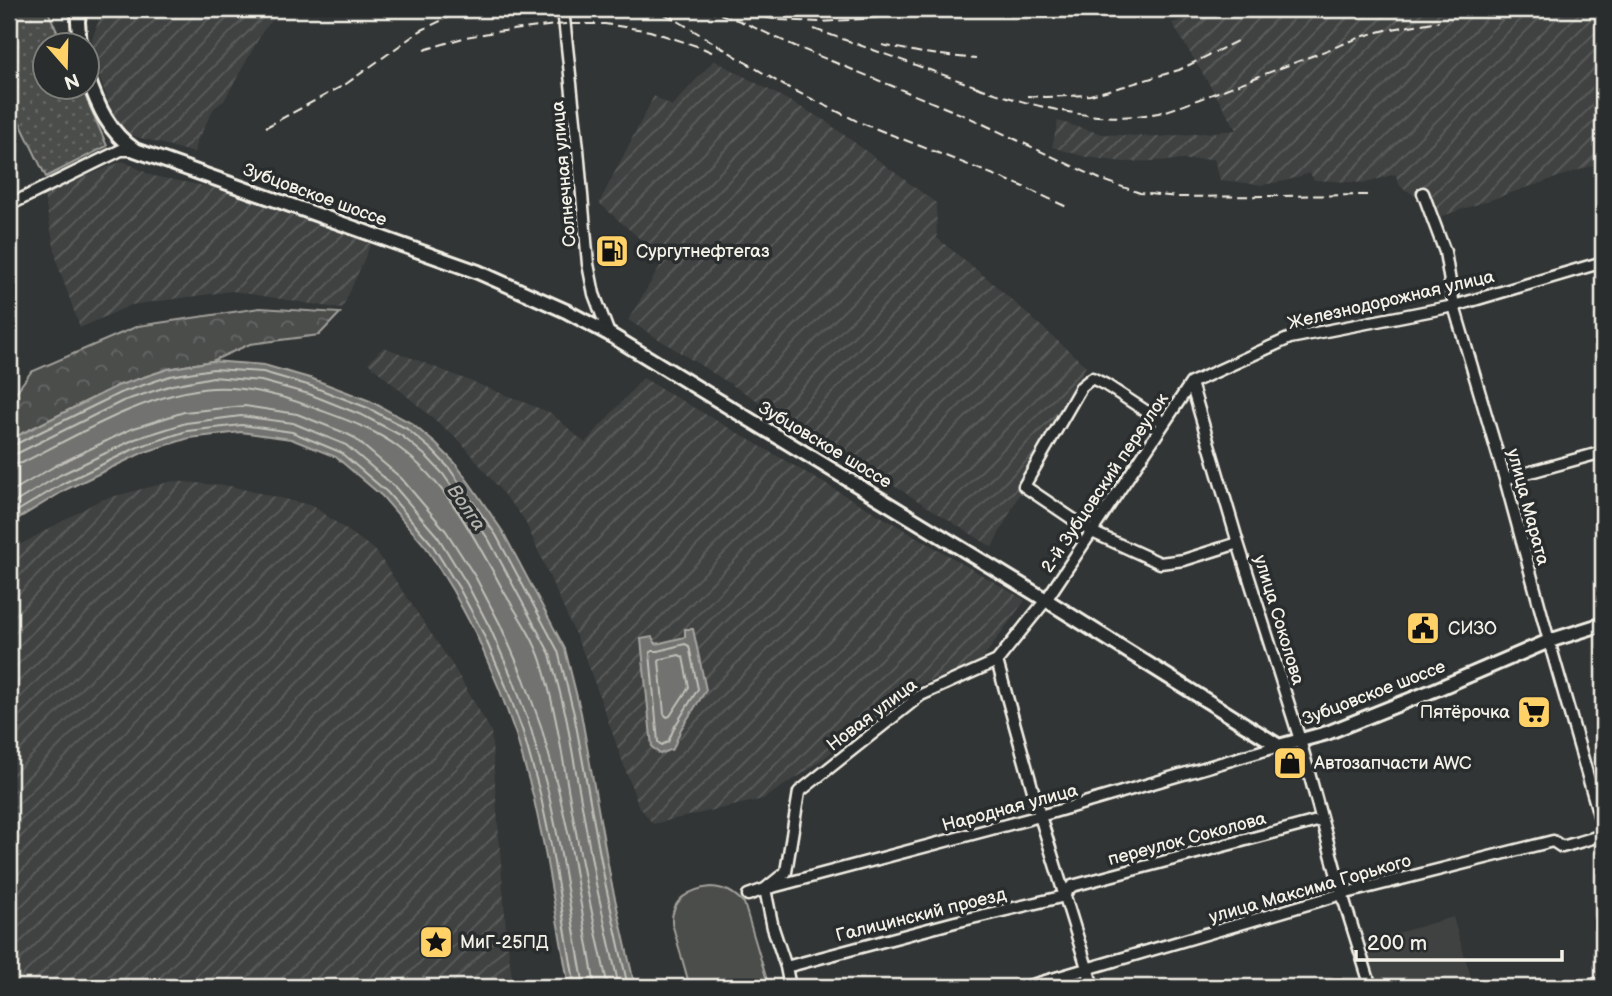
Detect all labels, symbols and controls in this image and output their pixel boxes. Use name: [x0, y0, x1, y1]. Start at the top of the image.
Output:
north arrow: [32, 32, 102, 102]
text: N: [61, 67, 82, 94]
street label: Солнечная улица: [547, 100, 581, 248]
street label: Зубцовское шоссе: [240, 159, 390, 231]
fuel station icon: Сургутнефтегаз: [593, 232, 631, 270]
place label: Сургутнефтегаз: [636, 241, 770, 262]
street label: Железнодорожная улица: [1286, 266, 1497, 334]
street label: 2-й Зубцовский переулок: [1037, 389, 1173, 577]
street label: Зубцовское шоссе: [755, 397, 895, 493]
street label: улица Марата: [1502, 446, 1554, 568]
water label: Волга: [442, 480, 490, 536]
street label: улица Соколова: [1249, 553, 1309, 688]
public building icon: СИЗО: [1404, 609, 1442, 647]
place label: СИЗО: [1448, 618, 1497, 639]
street label: Зубцовское шоссе: [1300, 656, 1448, 730]
street label: Новая улица: [823, 674, 922, 756]
supermarket icon: Пятёрочка: [1515, 693, 1553, 731]
place label: Пятёрочка: [1420, 702, 1510, 723]
shop icon: Автозапчасти AWC: [1271, 744, 1309, 782]
place label: Автозапчасти AWC: [1313, 753, 1472, 774]
street label: Народная улица: [940, 780, 1080, 836]
street label: переулок Соколова: [1106, 808, 1269, 870]
street label: улица Максима Горького: [1207, 850, 1413, 928]
street label: Галицинский проезд: [834, 884, 1008, 946]
scale bar: [1356, 919, 1563, 963]
place icon: МиГ-25ПД: [417, 923, 455, 961]
text: 200 m: [1367, 931, 1427, 956]
place label: МиГ-25ПД: [460, 932, 549, 953]

